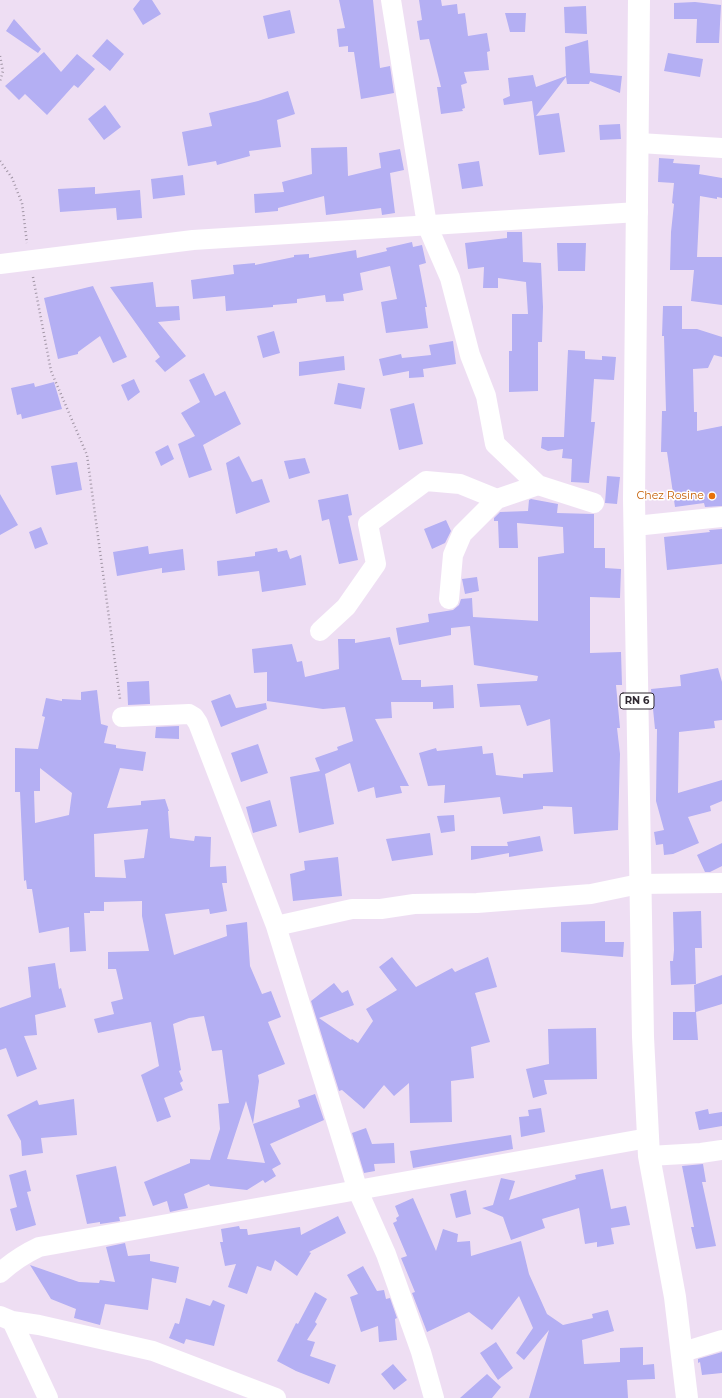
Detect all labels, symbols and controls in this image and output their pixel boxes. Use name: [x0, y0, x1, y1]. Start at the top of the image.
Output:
place label: Chez Rosine: [636, 489, 704, 503]
marker: Chez Rosine: [707, 491, 717, 501]
road number: RN 6: [620, 693, 654, 709]

